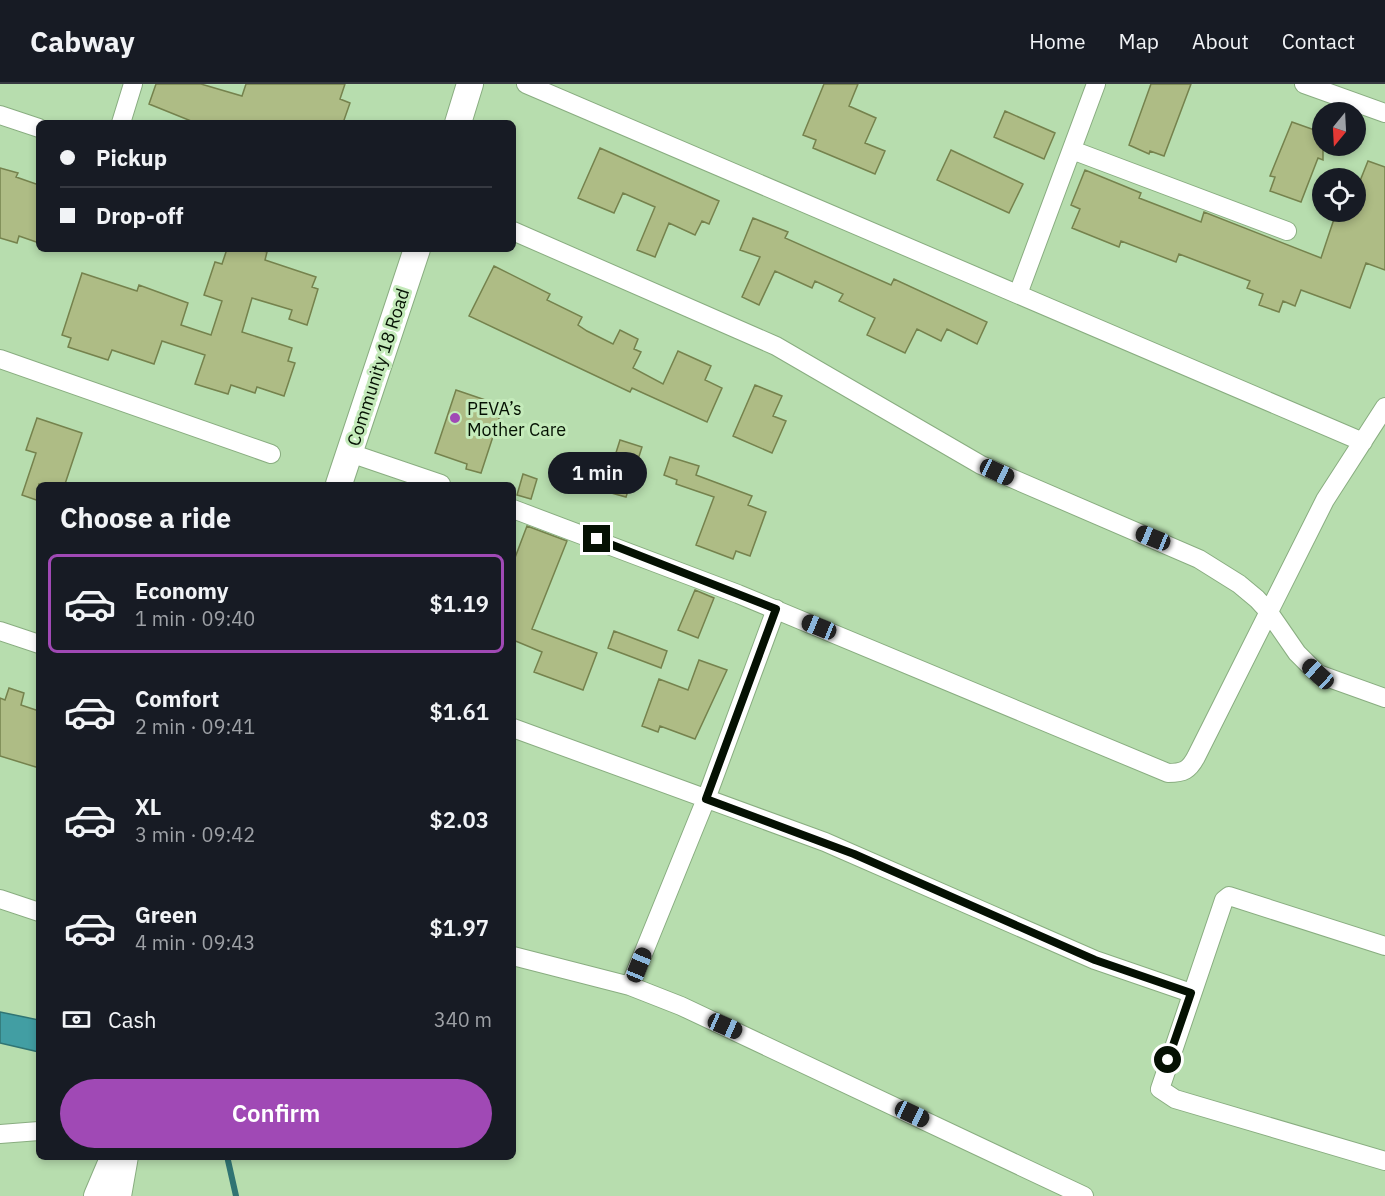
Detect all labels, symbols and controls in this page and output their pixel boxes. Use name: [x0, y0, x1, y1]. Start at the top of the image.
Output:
text: Cabway: [30, 23, 135, 60]
text: Home: [1029, 27, 1086, 55]
text: Map: [1119, 27, 1159, 55]
text: About: [1192, 27, 1249, 55]
text: Contact: [1282, 27, 1355, 55]
north arrow: [1312, 102, 1366, 156]
map controls: [1312, 102, 1366, 222]
text: Pickup: [96, 143, 167, 172]
button: locate: [1312, 168, 1366, 222]
text: Drop-off: [96, 201, 183, 230]
street label: Community 18 Road: [342, 285, 414, 449]
place label: PEVA’s Mother Care: [467, 397, 566, 441]
marker: PEVA’s Mother Care: [448, 411, 462, 425]
callout: 1 min: [548, 452, 646, 494]
car: [977, 456, 1017, 488]
text: 1 min: [572, 459, 623, 486]
text: Choose a ride: [60, 500, 231, 535]
car: [1133, 523, 1173, 553]
route end: [583, 525, 610, 552]
text: Economy: [135, 576, 229, 605]
icon: car: [63, 577, 117, 631]
text: $1.19: [430, 589, 489, 618]
text: 1 min · 09:40: [135, 605, 255, 632]
car: [799, 612, 839, 642]
car: [1299, 655, 1337, 693]
text: Comfort: [135, 684, 219, 713]
icon: car: [63, 685, 117, 739]
text: $1.61: [430, 697, 489, 726]
text: 2 min · 09:41: [135, 713, 255, 740]
text: XL: [135, 792, 161, 821]
icon: car: [63, 793, 117, 847]
text: $2.03: [430, 805, 489, 834]
text: 3 min · 09:42: [135, 821, 255, 848]
text: Green: [135, 900, 197, 929]
icon: car: [63, 901, 117, 955]
text: $1.97: [430, 913, 489, 942]
text: 4 min · 09:43: [135, 929, 255, 956]
car: [624, 945, 654, 985]
icon: cash: [60, 1003, 93, 1036]
text: Cash: [108, 1005, 157, 1034]
text: 340 m: [434, 1006, 492, 1033]
car: [705, 1010, 745, 1042]
route start: [1154, 1046, 1181, 1073]
button: Confirm: [60, 1079, 492, 1148]
car: [892, 1098, 932, 1130]

